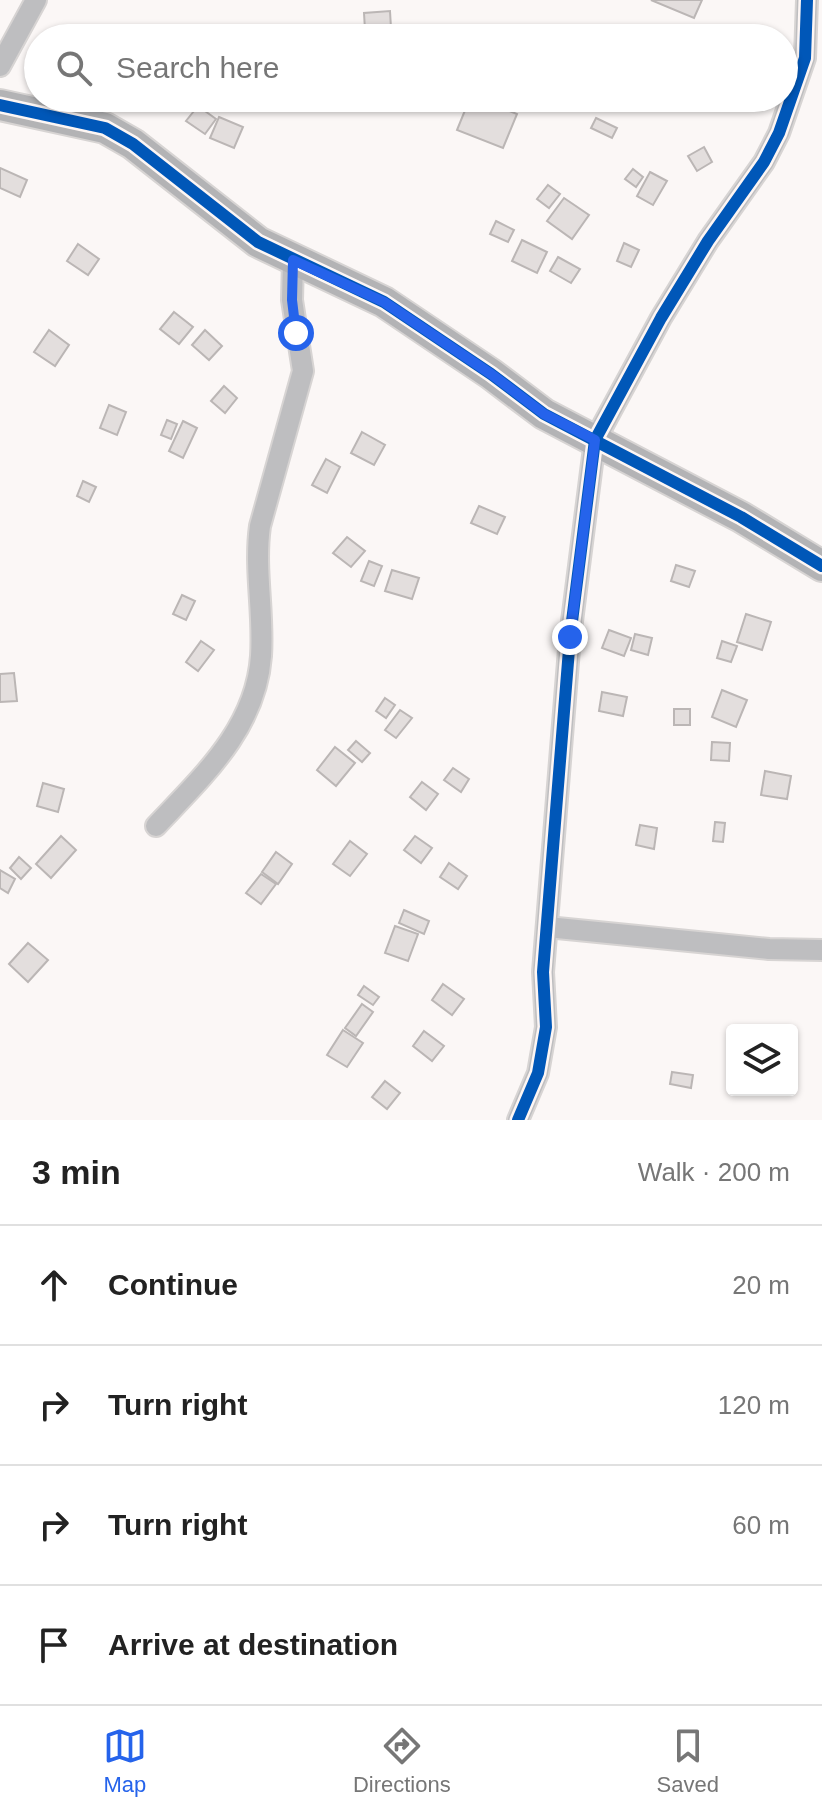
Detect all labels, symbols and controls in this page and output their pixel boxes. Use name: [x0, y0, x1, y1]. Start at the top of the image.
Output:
search box: [24, 24, 798, 112]
icon: search: [52, 46, 96, 90]
text: Search here: [116, 51, 279, 84]
route start: [278, 315, 314, 351]
route end: [552, 619, 588, 655]
map controls: [726, 1024, 798, 1096]
button: layers: [726, 1024, 798, 1096]
text: 3 min: [32, 1153, 121, 1191]
text: Walk · 200 m: [638, 1157, 790, 1187]
icon: ahead: [32, 1263, 76, 1307]
text: Continue: [108, 1268, 238, 1301]
text: 20 m: [732, 1270, 790, 1300]
icon: right: [32, 1383, 76, 1427]
text: Turn right: [108, 1388, 247, 1421]
text: 120 m: [718, 1390, 790, 1420]
icon: right: [32, 1503, 76, 1547]
text: Turn right: [108, 1508, 247, 1541]
text: 60 m: [732, 1510, 790, 1540]
icon: arrive: [32, 1623, 76, 1667]
text: Arrive at destination: [108, 1628, 398, 1661]
tab: Map: [103, 1724, 147, 1798]
tab: Directions: [353, 1724, 451, 1798]
tab: Saved: [657, 1724, 719, 1798]

